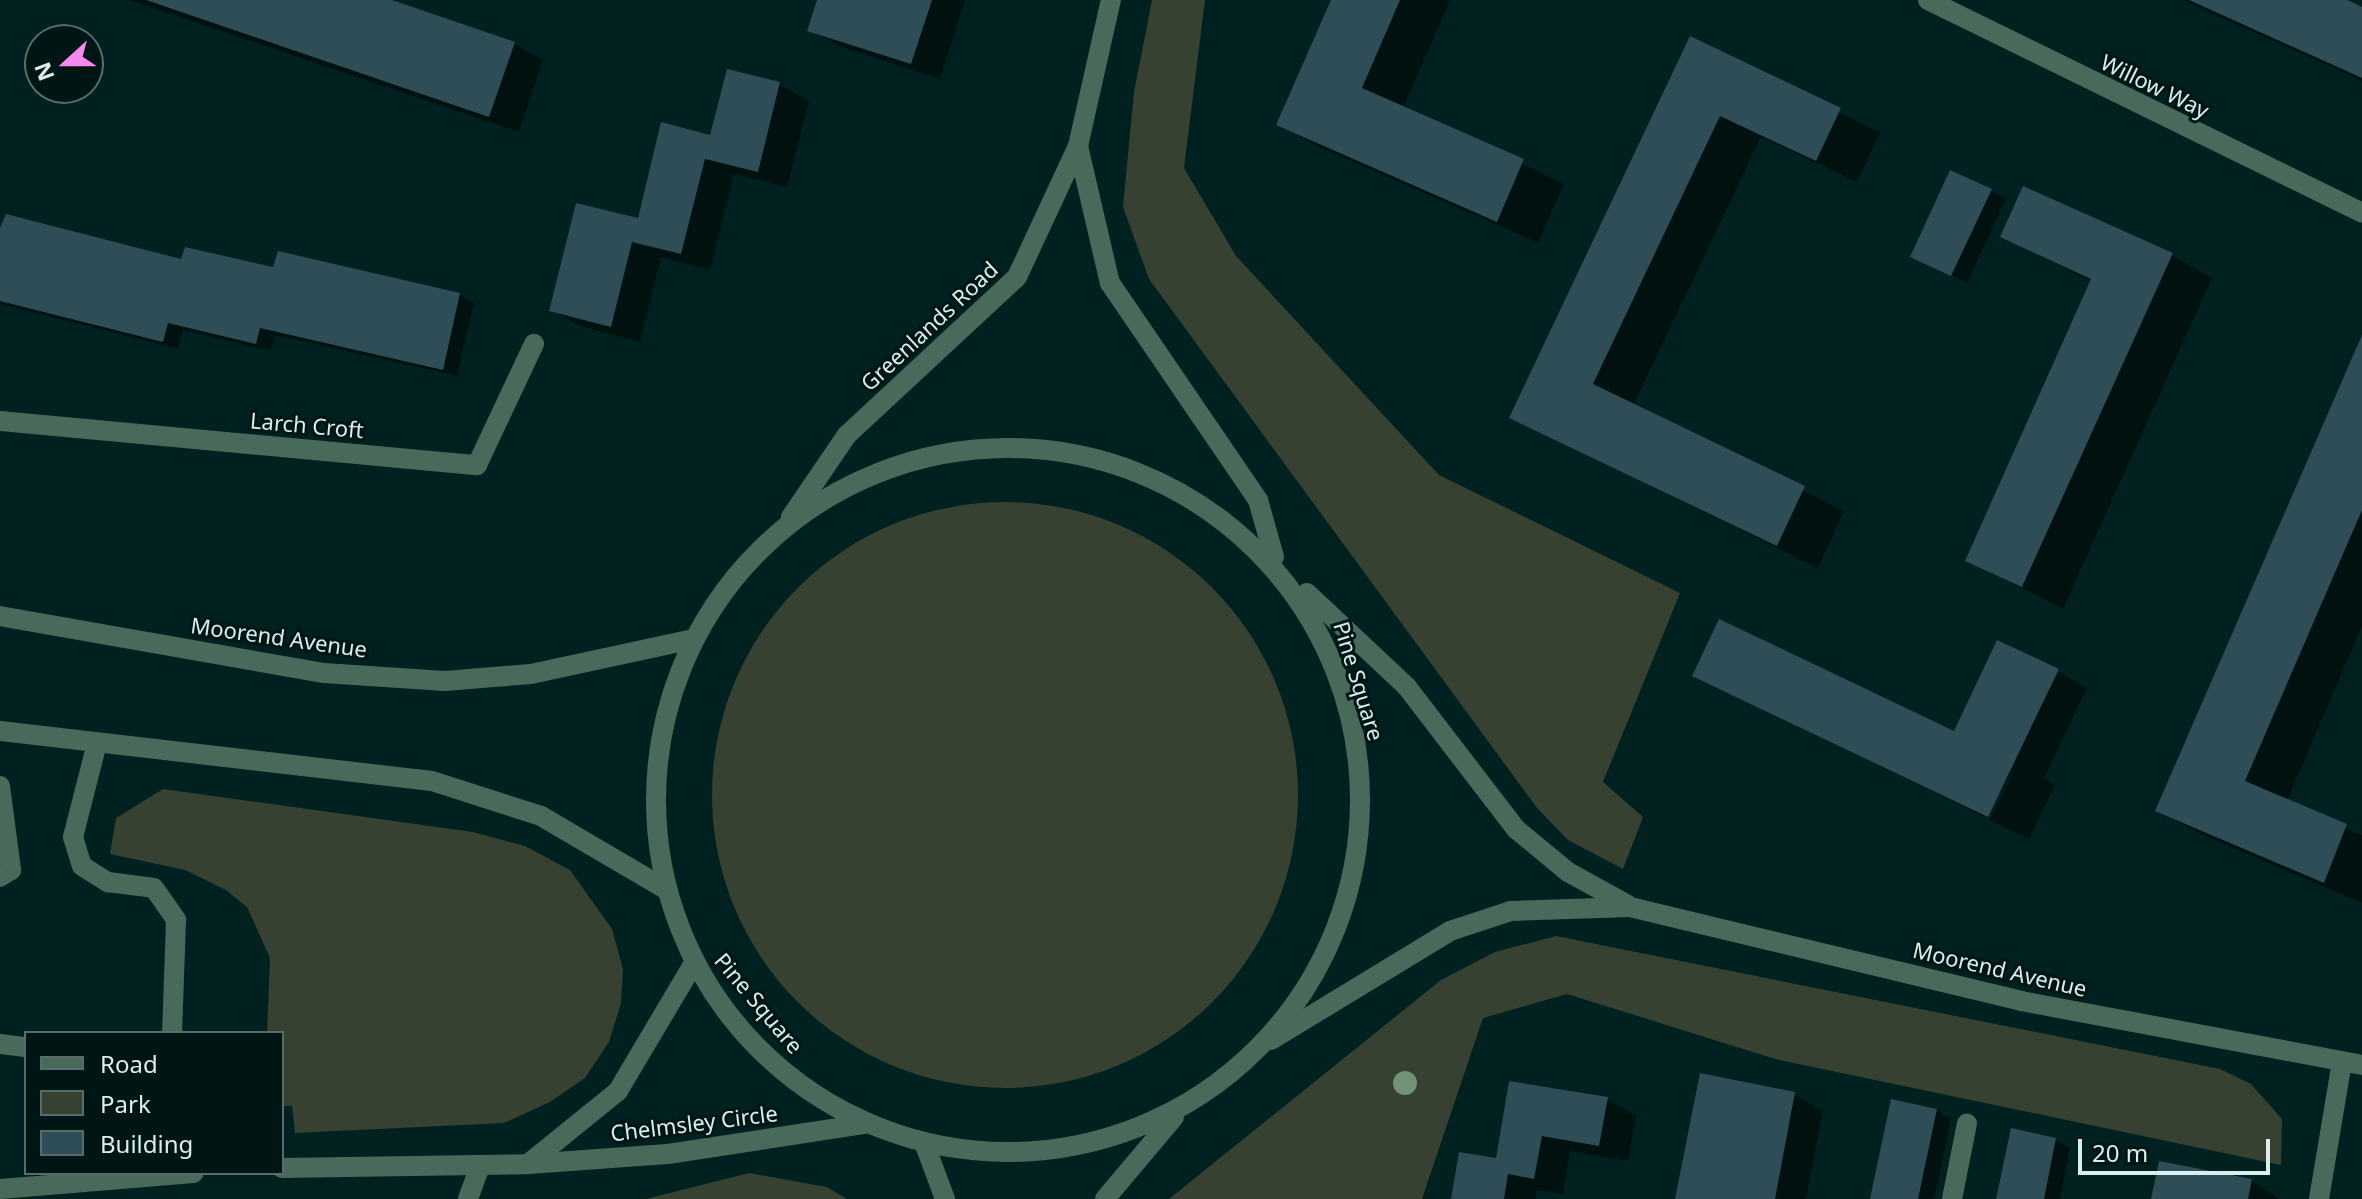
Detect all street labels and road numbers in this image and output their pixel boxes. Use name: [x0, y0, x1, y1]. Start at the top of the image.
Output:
street label: Willow Way: [2097, 49, 2213, 123]
street label: Greenlands Road: [855, 256, 1003, 396]
street label: Larch Croft: [249, 407, 365, 443]
street label: Moorend Avenue: [189, 612, 369, 662]
street label: Pine Square: [1328, 618, 1390, 744]
street label: Moorend Avenue: [1910, 936, 2090, 1002]
street label: Pine Square: [709, 947, 809, 1059]
street label: Chelmsley Circle: [609, 1100, 779, 1146]

